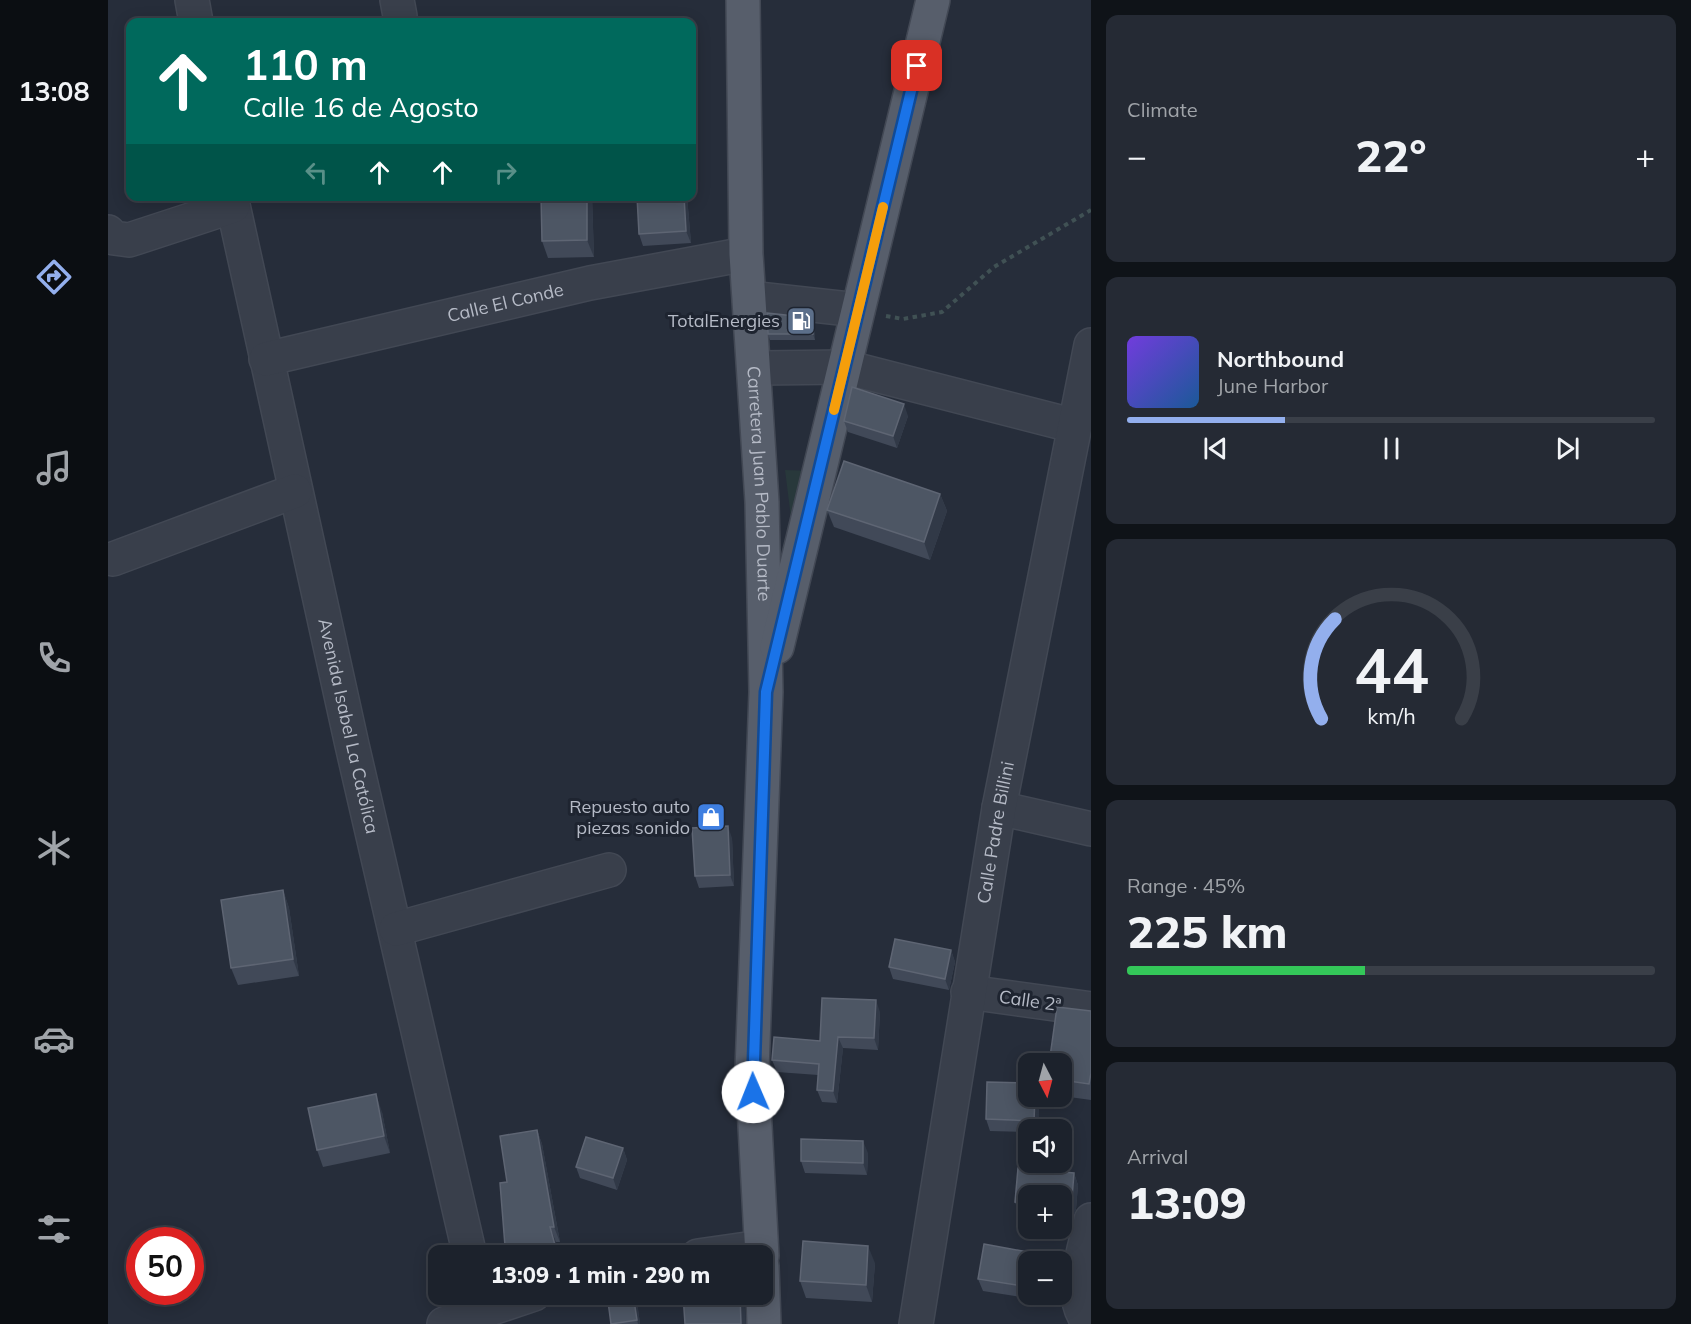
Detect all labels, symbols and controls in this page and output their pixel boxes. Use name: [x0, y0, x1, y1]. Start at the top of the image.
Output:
text: 110 m: [243, 38, 368, 91]
pin: [891, 40, 942, 91]
icon: ahead: [144, 42, 222, 120]
icon: arrive: [900, 49, 933, 82]
text: 13:08: [18, 74, 90, 108]
text: Calle 16 de Agosto: [243, 90, 479, 124]
text: Climate: [1127, 97, 1198, 122]
text: 22°: [1355, 127, 1427, 183]
text: −: [1127, 135, 1147, 176]
text: +: [1635, 135, 1655, 176]
icon: left: [300, 156, 333, 189]
icon: ahead: [363, 156, 396, 189]
icon: ahead: [426, 156, 459, 189]
icon: right: [489, 156, 522, 189]
icon: directions: [33, 256, 75, 298]
street label: Calle El Conde: [445, 278, 566, 327]
fuel station icon: TotalEnergies: [785, 305, 817, 337]
place label: TotalEnergies: [668, 309, 780, 332]
text: Northbound: [1217, 345, 1344, 373]
street label: Carretera Juan Pablo Duarte: [742, 365, 776, 602]
text: June Harbor: [1217, 373, 1328, 398]
icon: previous: [1199, 432, 1232, 465]
icon: pause: [1375, 432, 1408, 465]
icon: next: [1551, 432, 1584, 465]
icon: music: [33, 447, 75, 489]
street label: Avenida Isabel La Católica: [313, 616, 384, 836]
text: 44: [1354, 630, 1428, 709]
icon: phone: [33, 637, 75, 679]
text: km/h: [1367, 702, 1415, 729]
street label: Calle Padre Billini: [972, 759, 1019, 905]
place label: Repuesto auto piezas sonido: [569, 795, 690, 839]
shop icon: Repuesto auto piezas sonido: [695, 801, 727, 833]
icon: climate: [33, 827, 75, 869]
text: Range · 45%: [1127, 873, 1245, 898]
text: 225 km: [1127, 903, 1288, 959]
street label: Calle 2ª: [998, 985, 1063, 1016]
icon: car: [33, 1018, 75, 1060]
north arrow: [1018, 1053, 1072, 1107]
map controls: [1018, 1053, 1072, 1305]
position arrow: [721, 1060, 785, 1124]
button: sound: [1018, 1119, 1072, 1173]
text: Arrival: [1127, 1144, 1188, 1169]
text: 13:09: [1127, 1174, 1247, 1230]
button: +: [1018, 1185, 1072, 1239]
icon: filters: [33, 1208, 75, 1250]
speed limit sign: 50: [126, 1227, 204, 1305]
button: −: [1018, 1251, 1072, 1305]
text: 13:09 · 1 min · 290 m: [491, 1261, 710, 1289]

